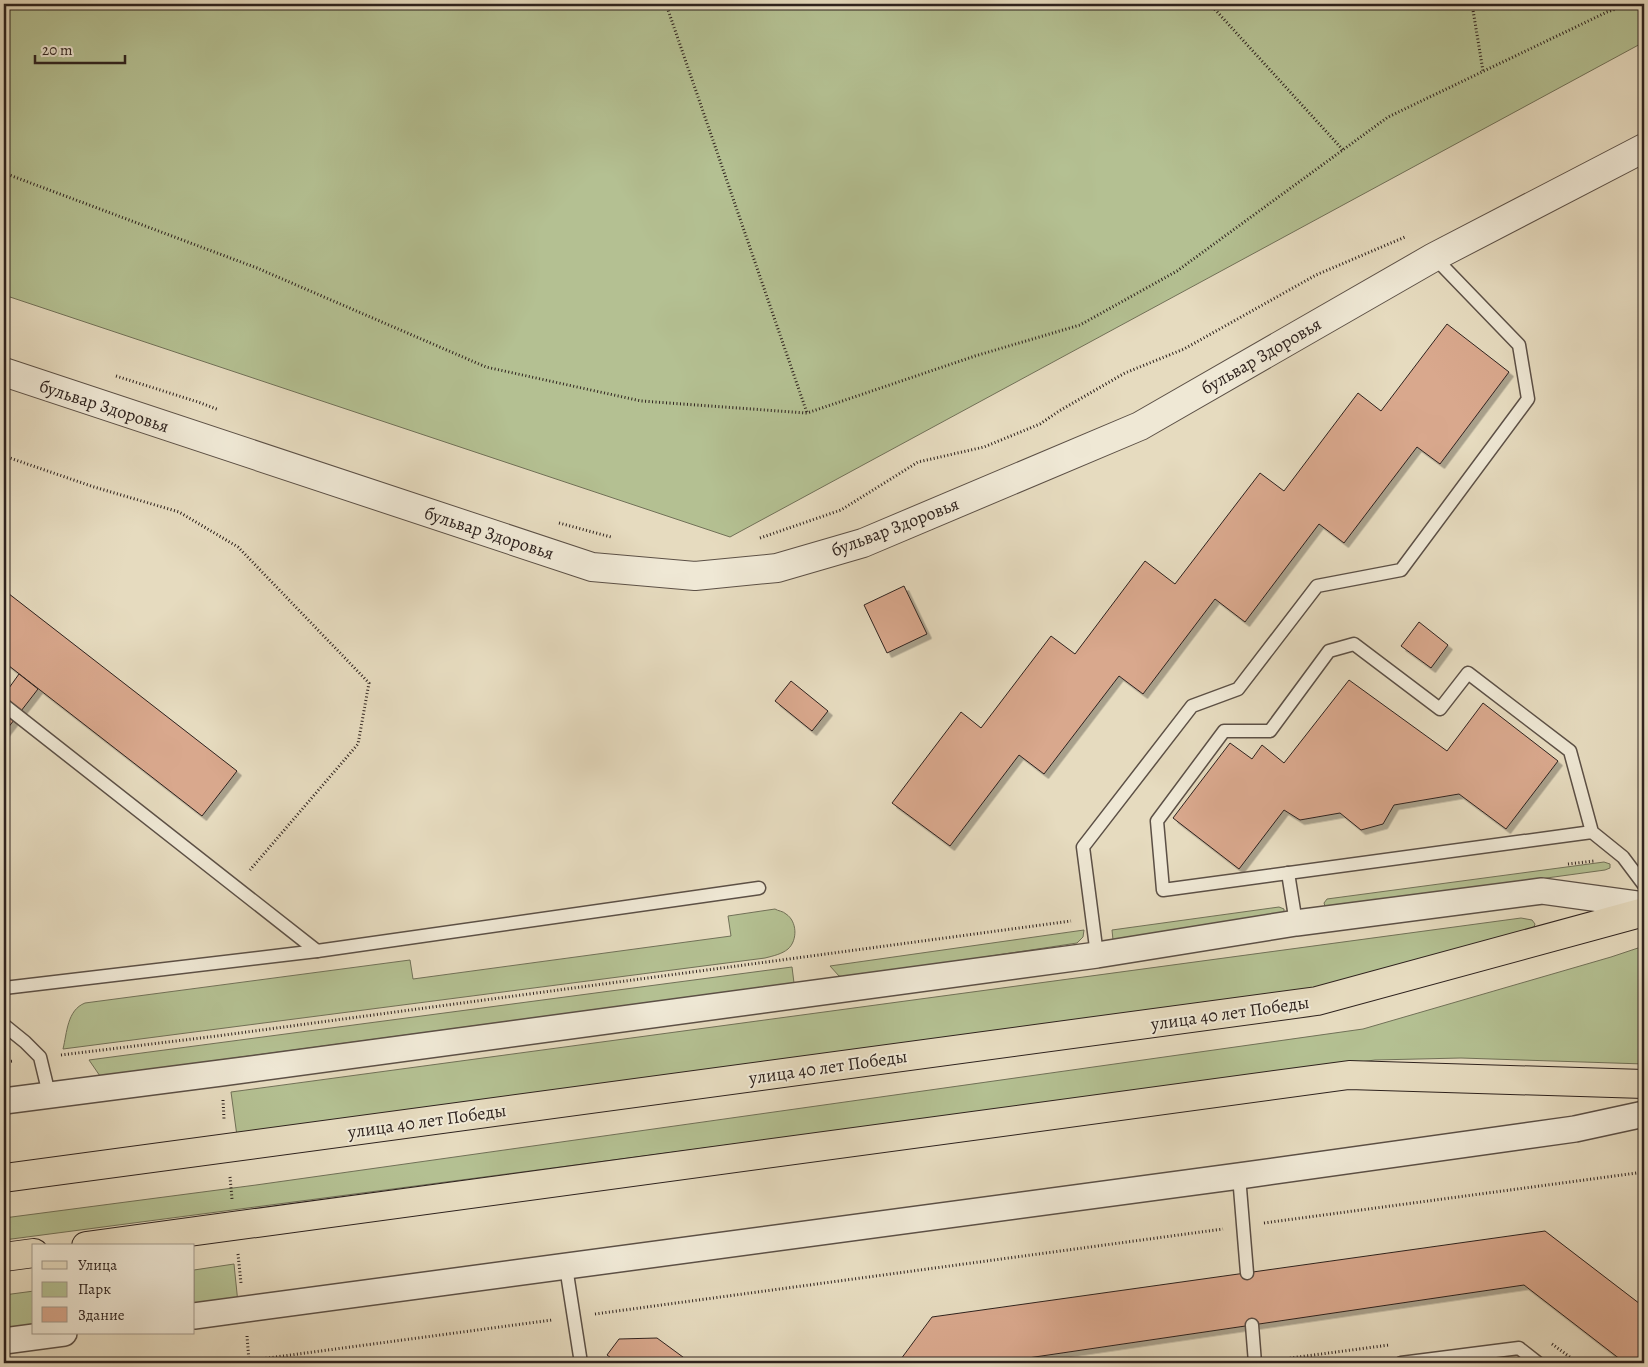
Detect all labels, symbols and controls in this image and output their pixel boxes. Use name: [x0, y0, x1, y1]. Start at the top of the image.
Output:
scale bar: [35, 32, 125, 64]
text: 20 m: [42, 40, 73, 60]
street label: бульвар Здоровья: [1196, 312, 1326, 400]
street label: бульвар Здоровья: [36, 374, 172, 438]
street label: бульвар Здоровья: [828, 492, 962, 562]
street label: бульвар Здоровья: [421, 501, 557, 565]
street label: улица 40 лет Победы: [1148, 990, 1311, 1036]
street label: улица 40 лет Победы: [746, 1044, 909, 1090]
street label: улица 40 лет Победы: [345, 1098, 508, 1144]
legend: [32, 1244, 195, 1334]
text: Улица: [78, 1255, 117, 1275]
text: Парк: [78, 1279, 111, 1299]
text: Здание: [78, 1305, 125, 1325]

